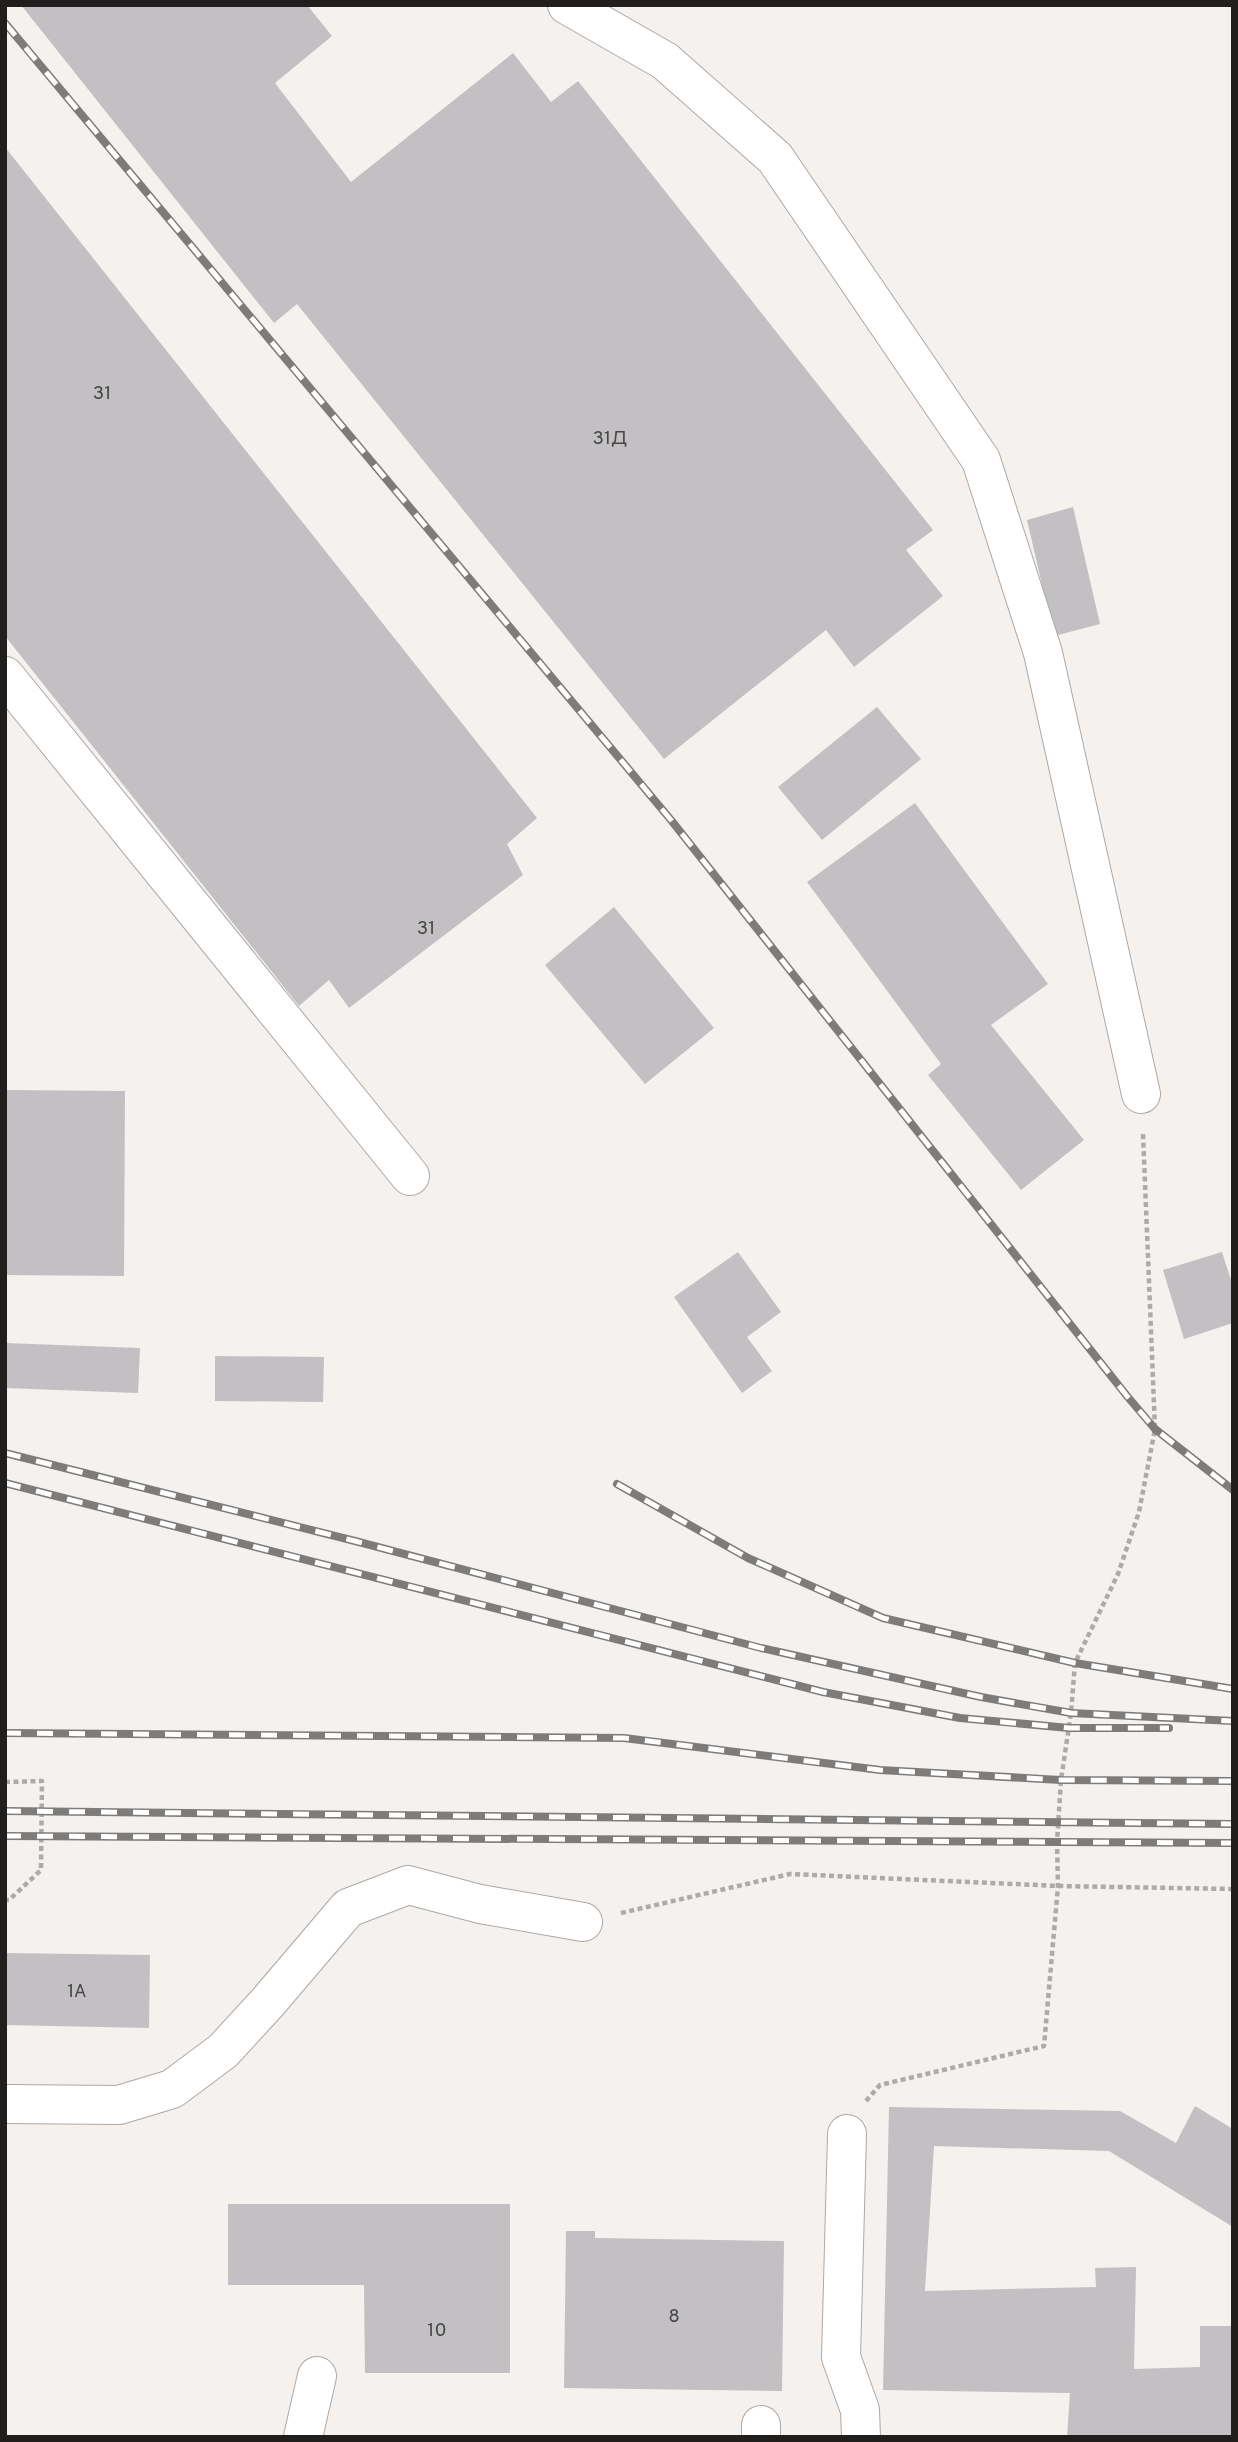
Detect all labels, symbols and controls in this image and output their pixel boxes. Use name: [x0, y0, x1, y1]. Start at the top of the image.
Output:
house number: 31: [93, 382, 111, 406]
house number: 31Д: [593, 427, 627, 451]
house number: 31: [417, 917, 435, 941]
house number: 1А: [67, 1980, 87, 2004]
house number: 8: [668, 2305, 680, 2329]
house number: 10: [427, 2319, 447, 2343]

